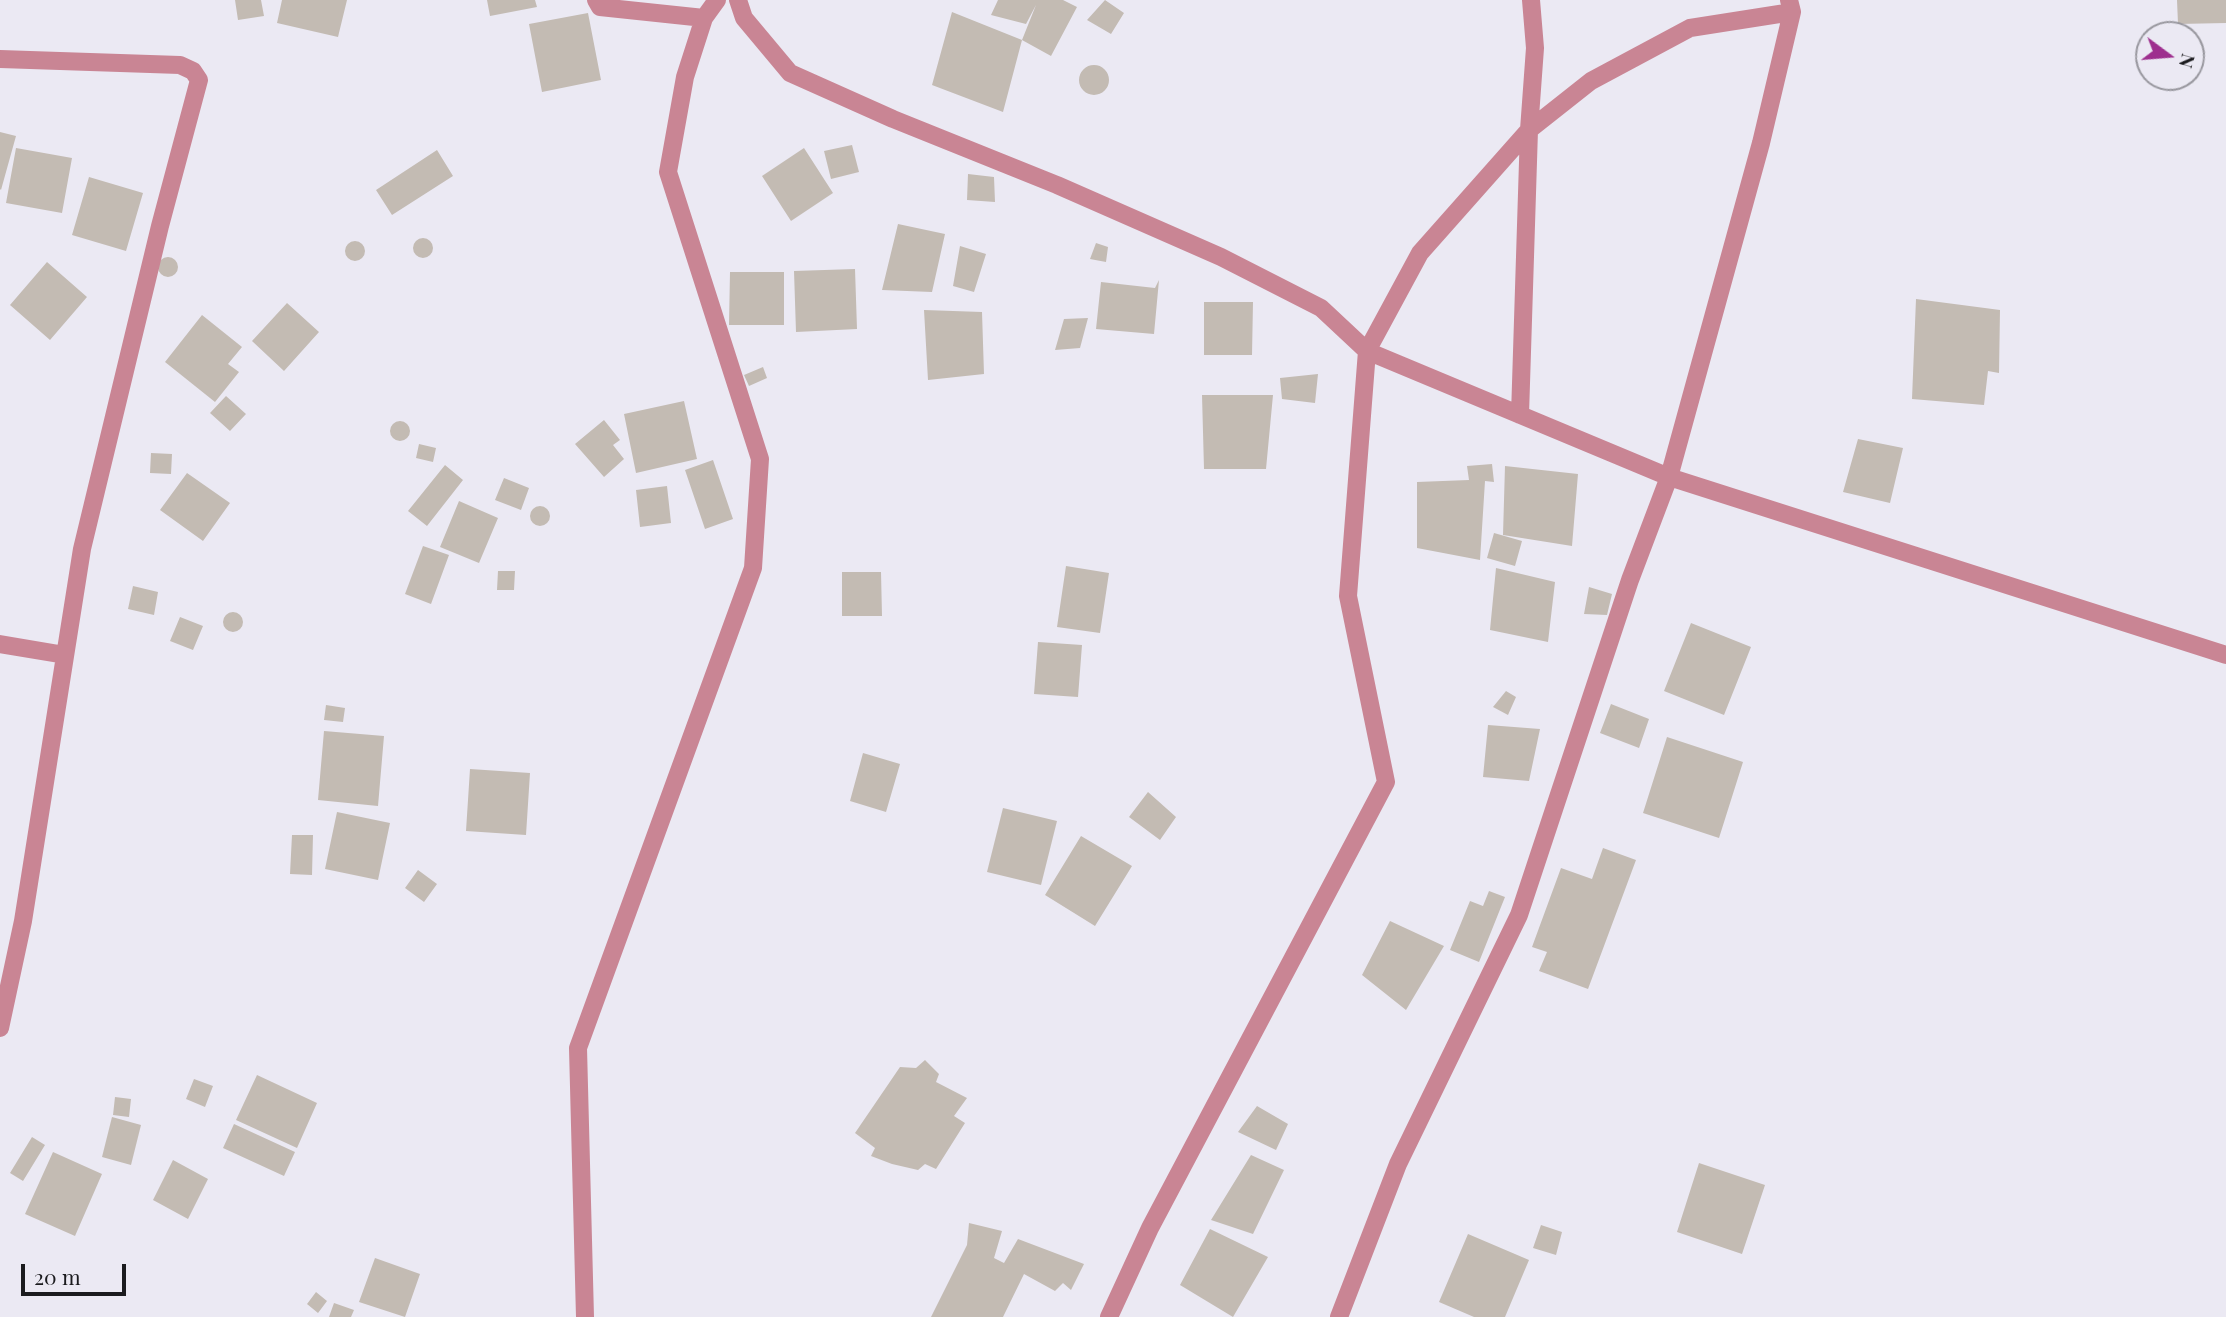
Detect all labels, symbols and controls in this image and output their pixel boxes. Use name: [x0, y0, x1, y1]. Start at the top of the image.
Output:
north arrow: [2135, 21, 2205, 91]
text: N: [2174, 51, 2203, 71]
scale bar: [24, 1250, 130, 1294]
text: 20 m: [34, 1262, 81, 1290]

